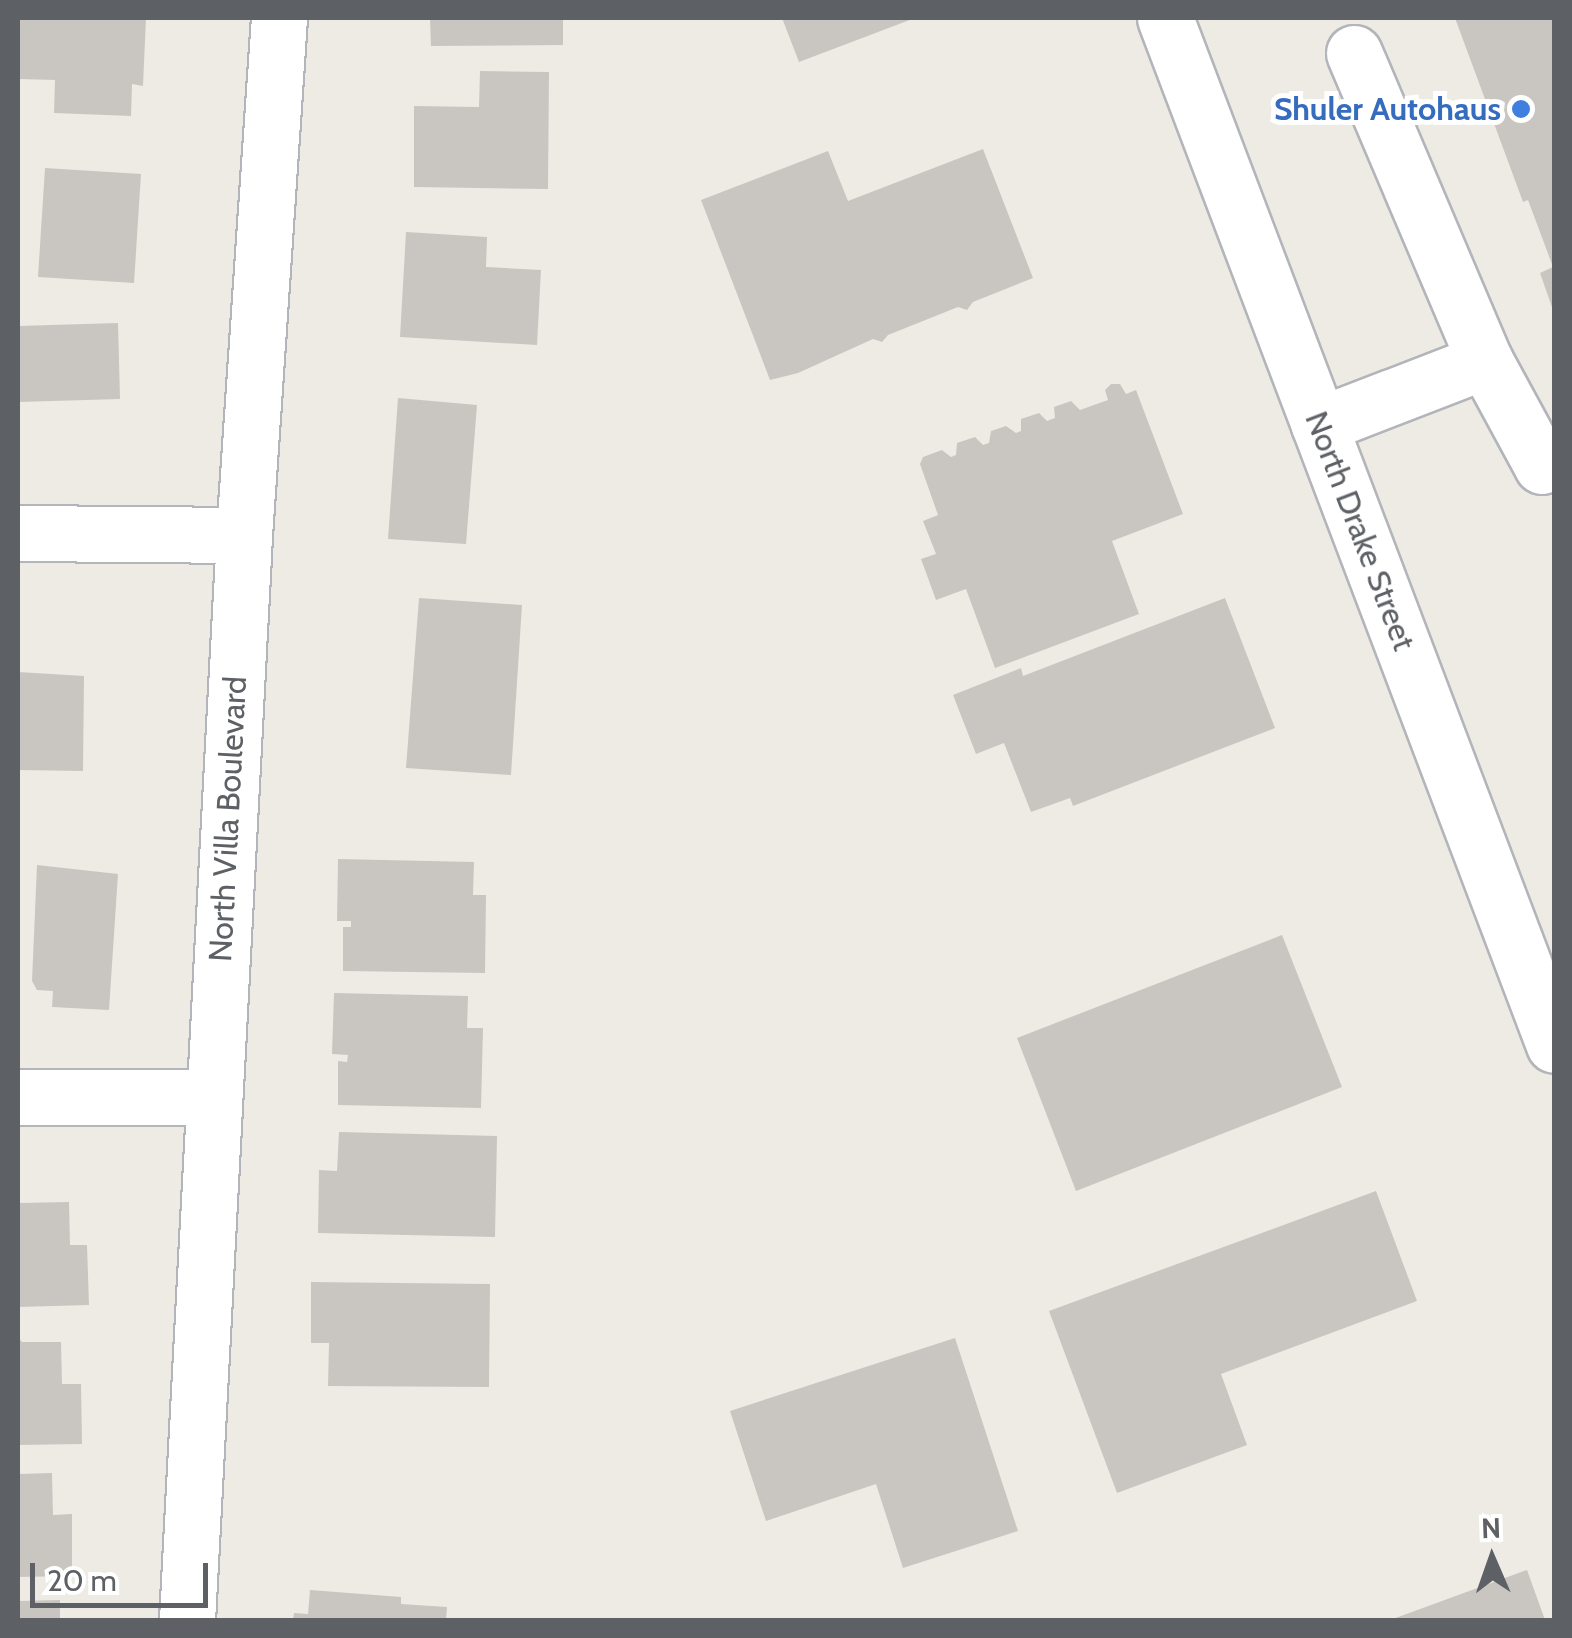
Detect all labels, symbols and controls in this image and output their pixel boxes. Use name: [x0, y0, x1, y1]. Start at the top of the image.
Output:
place label: Shuler Autohaus: [1274, 90, 1501, 128]
marker: Shuler Autohaus: [1510, 98, 1532, 120]
street label: North Drake Street: [1297, 406, 1423, 656]
street label: North Villa Boulevard: [201, 675, 255, 963]
north arrow: [1442, 1508, 1542, 1608]
text: N: [1480, 1511, 1501, 1545]
scale bar: [35, 1543, 212, 1605]
text: 20 m: [47, 1562, 117, 1599]

